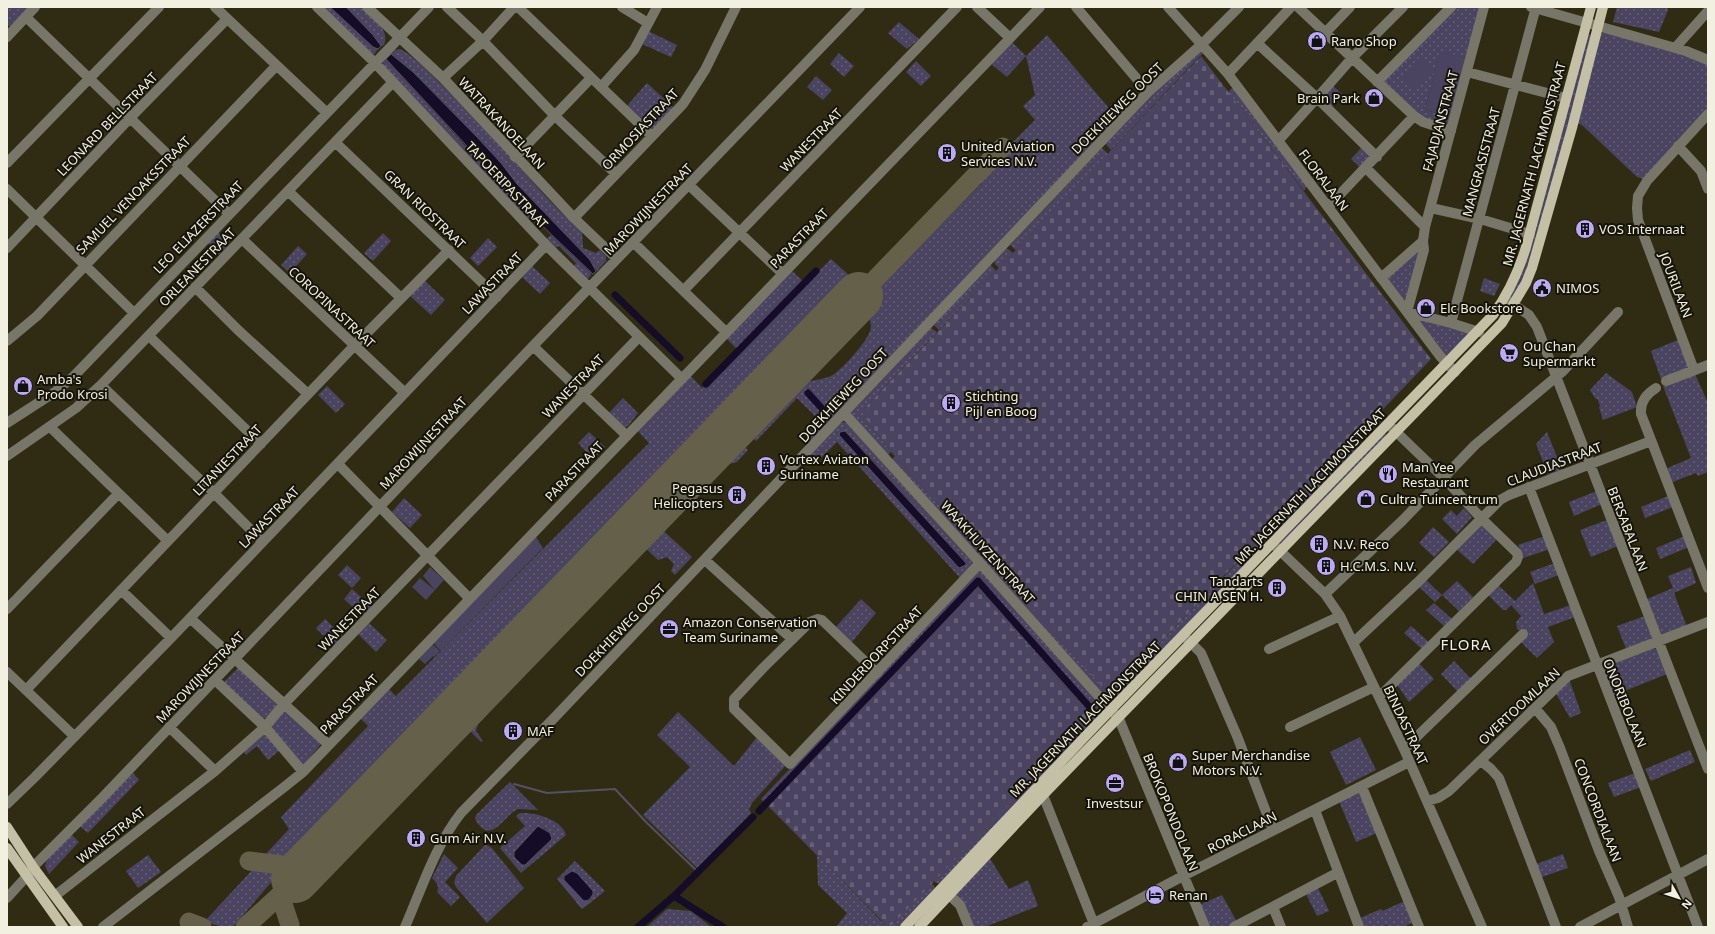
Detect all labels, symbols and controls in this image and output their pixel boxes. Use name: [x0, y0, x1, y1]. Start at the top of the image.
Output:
shop icon: Rano Shop: [1306, 30, 1328, 52]
place label: Rano Shop: [1331, 32, 1397, 50]
street label: DOEKHIEWEG OOST: [1067, 58, 1167, 158]
street label: MR. JAGERNATH LACHMONSTRAAT: [1498, 59, 1570, 268]
street label: LEONARD BELLSTRAAT: [53, 68, 162, 180]
street label: FAJADJANSTRAAT: [1418, 68, 1462, 174]
street label: WATRAKANOELAAN: [455, 73, 549, 173]
street label: ORMOSIASTRAAT: [597, 84, 683, 174]
shop icon: Brain Park: [1363, 87, 1385, 109]
place label: Brain Park: [1297, 89, 1360, 107]
street label: WANESTRAAT: [776, 104, 847, 176]
street label: MANGRASISTRAAT: [1458, 104, 1504, 219]
street label: SAMUEL VENOAKSSTRAAT: [72, 131, 195, 258]
street label: TAPOERIPASTRAAT: [462, 137, 553, 233]
place label: United Aviation Services N.V.: [961, 137, 1055, 170]
building icon: United Aviation Services N.V.: [936, 142, 958, 164]
street label: FLORALAAN: [1295, 145, 1353, 215]
street label: MAROWIJNESTRAAT: [600, 159, 697, 259]
street label: GRAN RIOSTRAAT: [380, 165, 470, 253]
street label: LEO ELIAZERSTRAAT: [149, 176, 248, 277]
street label: PARASTRAAT: [766, 203, 833, 272]
building icon: VOS Internaat: [1574, 218, 1596, 240]
place label: VOS Internaat: [1599, 220, 1685, 238]
street label: ORLEANESTRAAT: [155, 223, 240, 310]
street label: LAWASTRAAT: [458, 247, 527, 318]
street label: JOURILAAN: [1655, 248, 1697, 320]
street label: COROPINASTRAAT: [285, 262, 380, 352]
public building icon: NIMOS: [1531, 277, 1553, 299]
place label: NIMOS: [1556, 279, 1599, 297]
shop icon: Elc Bookstore: [1415, 297, 1437, 319]
place label: Elc Bookstore: [1440, 299, 1523, 317]
place label: Ou Chan Supermarkt: [1523, 337, 1596, 370]
supermarket icon: Ou Chan Supermarkt: [1498, 342, 1520, 364]
street label: DOEKHIEWEG OOST: [794, 343, 892, 446]
street label: WANESTRAAT: [538, 350, 609, 422]
place label: Amba's Prodo Krosi: [37, 370, 108, 403]
shop icon: Amba's Prodo Krosi: [12, 375, 34, 397]
place label: Stichting Pijl en Boog: [965, 387, 1037, 420]
street label: MAROWIJNESTRAAT: [375, 392, 471, 493]
building icon: Stichting Pijl en Boog: [940, 392, 962, 414]
street label: MR. JAGERNATH LACHMONSTRAAT: [1230, 403, 1390, 568]
street label: LITANIESTRAAT: [188, 420, 266, 500]
street label: PARASTRAAT: [541, 436, 608, 505]
street label: CLAUDIASTRAAT: [1504, 437, 1605, 490]
place label: Vortex Aviaton Suriname: [780, 450, 869, 483]
building icon: Vortex Aviaton Suriname: [755, 455, 777, 477]
place label: Man Yee Restaurant: [1402, 458, 1469, 491]
restaurant icon: Man Yee Restaurant: [1377, 463, 1399, 485]
place label: Pegasus Helicopters: [654, 479, 723, 512]
street label: LAWASTRAAT: [235, 481, 304, 552]
building icon: Pegasus Helicopters: [726, 484, 748, 506]
street label: BERSABALAAN: [1604, 484, 1652, 574]
shop icon: Cultra Tuincentrum: [1355, 488, 1377, 510]
place label: Cultra Tuincentrum: [1380, 490, 1498, 508]
street label: WAAKHUYZENSTRAAT: [937, 497, 1040, 608]
building icon: N.V. Reco: [1308, 533, 1330, 555]
place label: N.V. Reco: [1333, 535, 1389, 553]
building icon: H.C.M.S. N.V.: [1315, 555, 1337, 577]
place label: H.C.M.S. N.V.: [1340, 557, 1417, 575]
place label: Tandarts CHIN A SEN H.: [1175, 572, 1263, 605]
building icon: Tandarts CHIN A SEN H.: [1266, 577, 1288, 599]
street label: DOEKHIEWEG OOST: [571, 579, 670, 681]
street label: WANESTRAAT: [314, 583, 385, 655]
street label: KINDERDORPSTRAAT: [826, 601, 927, 708]
place label: Amazon Conservation Team Suriname: [683, 613, 817, 646]
office icon: Amazon Conservation Team Suriname: [658, 618, 680, 640]
street label: MAROWIJNESTRAAT: [152, 627, 249, 727]
district label: FLORA: [1441, 634, 1491, 654]
street label: MR. JAGERNATH LACHMONSTRAAT: [1005, 636, 1165, 801]
street label: ONORIBOLAAN: [1599, 656, 1651, 750]
street label: OVERTOOMLAAN: [1474, 663, 1564, 749]
street label: PARASTRAAT: [316, 669, 383, 738]
street label: BINDASTRAAT: [1380, 682, 1433, 768]
building icon: MAF: [502, 720, 524, 742]
place label: MAF: [527, 722, 554, 740]
place label: Super Merchandise Motors N.V.: [1192, 746, 1310, 779]
street label: BROKOPONDOLAAN: [1139, 750, 1203, 874]
shop icon: Super Merchandise Motors N.V.: [1167, 751, 1189, 773]
street label: CONCORDIALAAN: [1570, 756, 1626, 864]
office icon: Investsur: [1104, 772, 1126, 794]
place label: Investsur: [1087, 794, 1144, 812]
street label: WANESTRAAT: [73, 802, 150, 867]
street label: RORACLAAN: [1204, 807, 1280, 857]
building icon: Gum Air N.V.: [405, 827, 427, 849]
place label: Gum Air N.V.: [430, 829, 507, 847]
north arrow: [1659, 878, 1699, 918]
hotel icon: Renan: [1144, 884, 1166, 906]
place label: Renan: [1169, 886, 1208, 904]
text: N: [1679, 896, 1696, 913]

